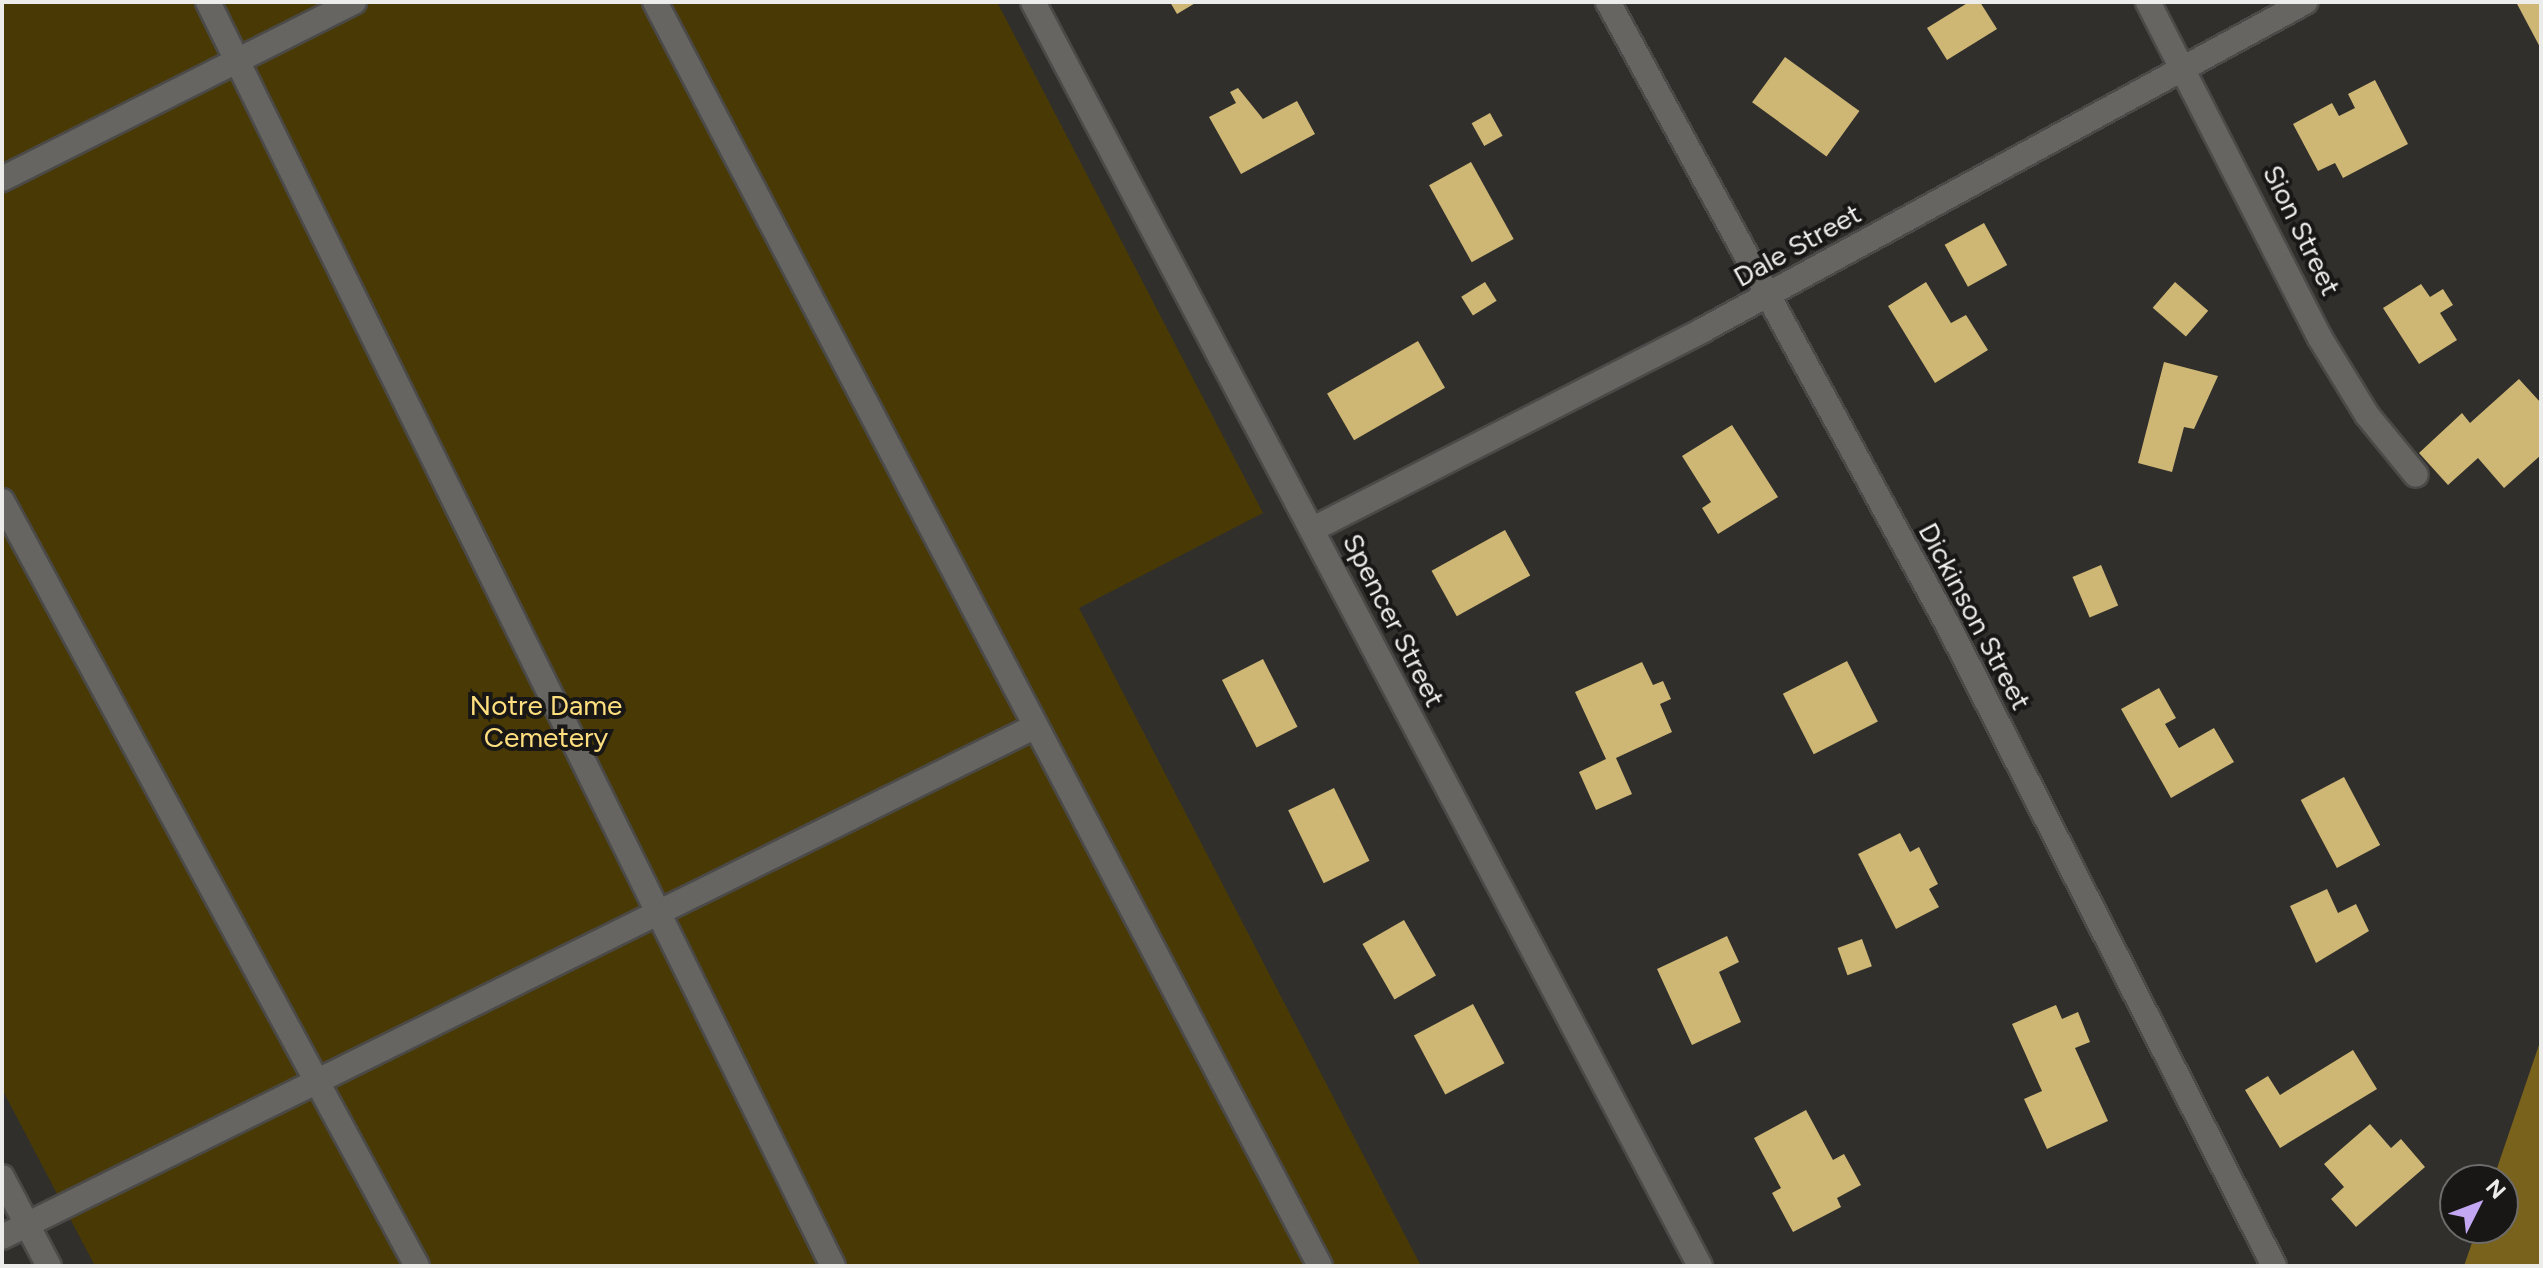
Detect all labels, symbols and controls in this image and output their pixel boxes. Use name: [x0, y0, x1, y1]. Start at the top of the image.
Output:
street label: Sion Street: [2256, 159, 2348, 301]
street label: Dale Street: [1727, 196, 1867, 294]
street label: Dickinson Street: [1912, 517, 2038, 715]
street label: Spencer Street: [1336, 528, 1452, 712]
park label: Notre Dame Cemetery: [470, 688, 622, 754]
north arrow: [2439, 1164, 2519, 1244]
text: N: [2480, 1174, 2511, 1204]

